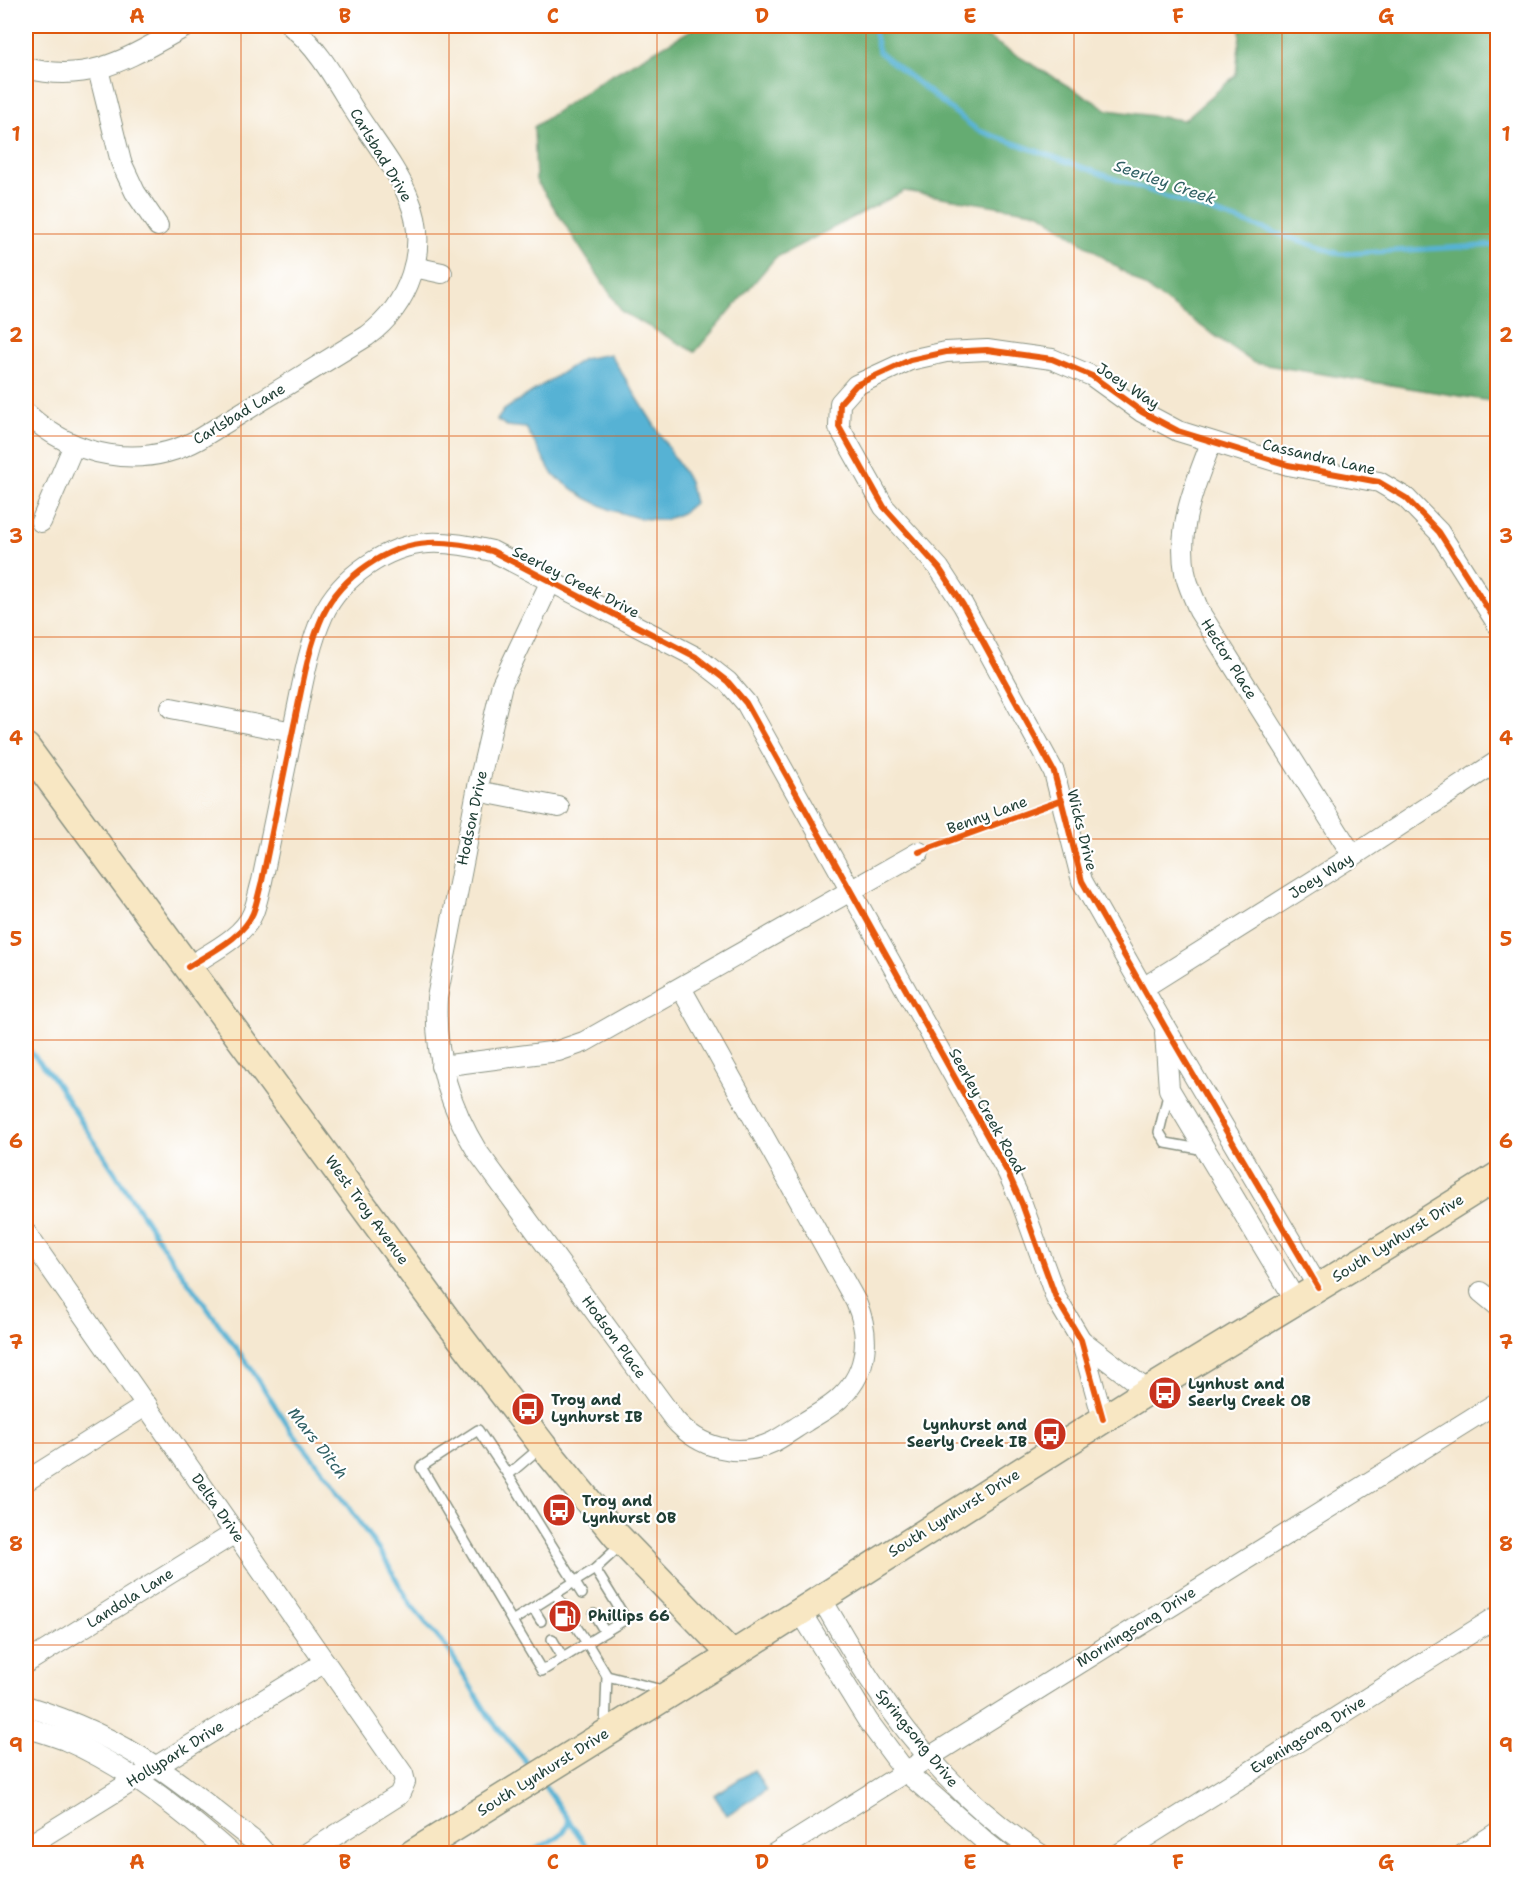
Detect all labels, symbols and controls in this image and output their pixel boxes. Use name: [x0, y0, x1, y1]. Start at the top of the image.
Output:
text: A: [129, 3, 145, 29]
text: B: [339, 3, 351, 29]
text: C: [547, 3, 559, 29]
text: D: [755, 3, 769, 29]
text: E: [963, 3, 977, 29]
text: F: [1172, 3, 1184, 29]
text: G: [1378, 3, 1394, 29]
street label: Carlsbad Drive: [345, 104, 417, 206]
text: 1: [11, 121, 21, 147]
text: 1: [1501, 121, 1511, 147]
water label: Seerley Creek: [1111, 155, 1219, 209]
text: 2: [9, 322, 23, 348]
text: 2: [1499, 322, 1513, 348]
street label: Joey Way: [1093, 358, 1163, 414]
street label: Carlsbad Lane: [189, 379, 289, 449]
street label: Cassandra Lane: [1260, 434, 1378, 480]
text: 3: [9, 523, 23, 549]
text: 3: [1499, 523, 1513, 549]
street label: Seerley Creek Drive: [509, 541, 643, 623]
street label: Hector Place: [1196, 615, 1262, 703]
text: 4: [9, 725, 23, 751]
text: 4: [1499, 725, 1513, 751]
street label: Hodson Drive: [452, 769, 492, 867]
street label: Wicks Drive: [1062, 787, 1102, 873]
street label: Benny Lane: [944, 791, 1030, 839]
street label: Joey Way: [1285, 849, 1357, 903]
text: 5: [10, 926, 22, 952]
text: 5: [1500, 926, 1512, 952]
street label: Seerley Creek Road: [944, 1045, 1030, 1178]
text: 6: [9, 1128, 23, 1154]
text: 6: [1499, 1128, 1513, 1154]
street label: West Troy Avenue: [320, 1151, 414, 1269]
street label: South Lynhurst Drive: [1328, 1189, 1468, 1287]
street label: Hodson Place: [577, 1291, 651, 1383]
text: 7: [9, 1329, 23, 1355]
text: 7: [1499, 1329, 1513, 1355]
place label: Lynhust and Seerly Creek OB: [1188, 1374, 1311, 1411]
bus stop icon: Lynhust and Seerly Creek OB: [1147, 1375, 1183, 1411]
place label: Troy and Lynhurst IB: [551, 1390, 643, 1427]
bus stop icon: Troy and Lynhurst IB: [510, 1391, 546, 1427]
water label: Mars Ditch: [283, 1403, 353, 1483]
place label: Lynhurst and Seerly Creek IB: [907, 1415, 1027, 1452]
bus stop icon: Lynhurst and Seerly Creek IB: [1032, 1416, 1068, 1452]
street label: South Lynhurst Drive: [884, 1464, 1024, 1562]
street label: Delta Drive: [187, 1470, 249, 1546]
place label: Troy and Lynhurst OB: [582, 1491, 676, 1528]
bus stop icon: Troy and Lynhurst OB: [541, 1492, 577, 1528]
text: 8: [9, 1531, 23, 1557]
text: 8: [1499, 1531, 1513, 1557]
street label: Landola Lane: [83, 1563, 177, 1633]
street label: Morningsong Drive: [1072, 1582, 1200, 1672]
fuel station icon: Phillips 66: [547, 1598, 583, 1634]
place label: Phillips 66: [588, 1606, 670, 1626]
street label: Springsong Drive: [871, 1685, 963, 1791]
street label: Eveningsong Drive: [1247, 1691, 1369, 1779]
street label: Hollypark Drive: [122, 1716, 228, 1792]
street label: South Lynhurst Drive: [473, 1723, 613, 1821]
text: 9: [9, 1732, 23, 1758]
text: 9: [1499, 1732, 1513, 1758]
text: A: [129, 1849, 145, 1875]
text: B: [339, 1849, 351, 1875]
text: C: [547, 1849, 559, 1875]
text: D: [755, 1849, 769, 1875]
text: E: [963, 1849, 977, 1875]
text: F: [1172, 1849, 1184, 1875]
text: G: [1378, 1849, 1394, 1875]

